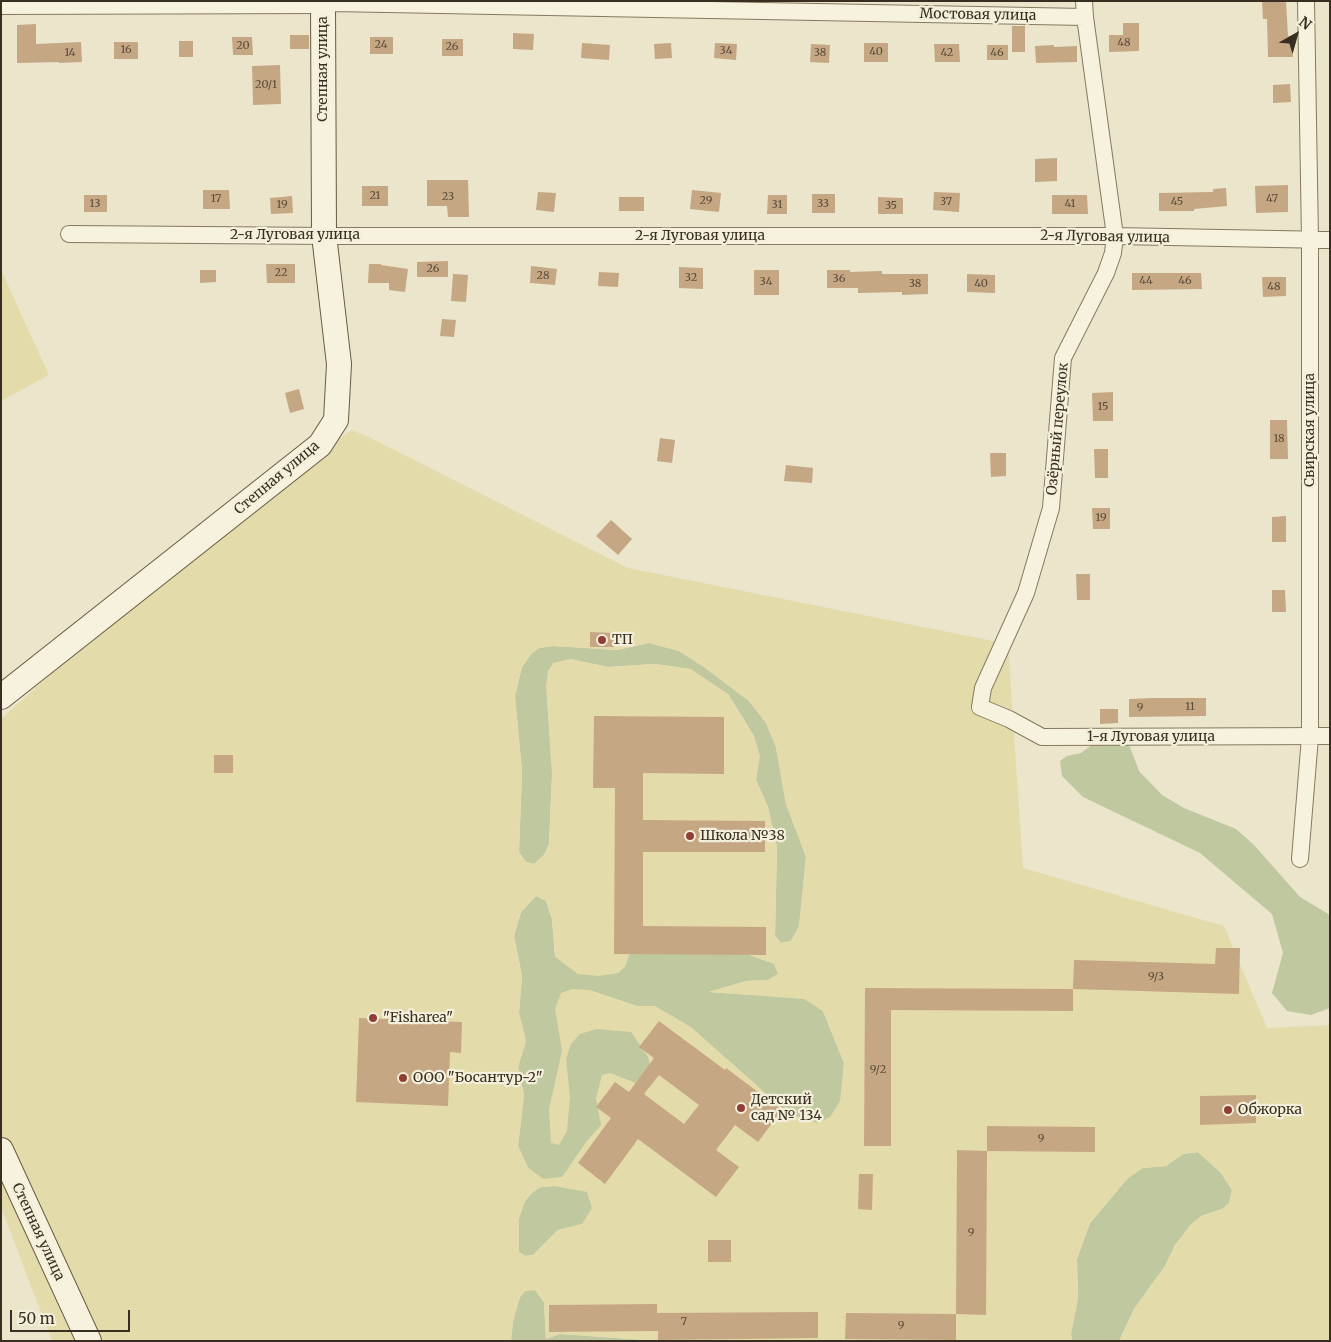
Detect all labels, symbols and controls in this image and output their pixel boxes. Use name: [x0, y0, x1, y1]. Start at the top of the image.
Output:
street label: Мостовая улица: [919, 6, 1037, 24]
north arrow: [1271, 10, 1321, 60]
text: N: [1295, 13, 1315, 34]
street label: Степная улица: [315, 16, 331, 122]
house number: 48: [1117, 36, 1131, 50]
house number: 24: [375, 38, 387, 52]
house number: 20: [236, 39, 250, 53]
house number: 26: [446, 40, 458, 54]
house number: 16: [120, 43, 132, 57]
house number: 34: [720, 44, 732, 58]
house number: 40: [869, 45, 883, 59]
house number: 14: [64, 46, 76, 60]
house number: 38: [814, 46, 826, 60]
house number: 42: [941, 46, 953, 60]
house number: 46: [990, 46, 1004, 60]
house number: 20/1: [255, 78, 277, 92]
house number: 21: [369, 189, 381, 203]
house number: 23: [442, 190, 454, 204]
house number: 17: [211, 192, 221, 206]
house number: 47: [1266, 192, 1278, 206]
house number: 29: [700, 194, 712, 208]
house number: 37: [940, 195, 952, 209]
house number: 45: [1171, 195, 1183, 209]
house number: 13: [90, 197, 100, 211]
house number: 33: [817, 197, 829, 211]
house number: 41: [1065, 197, 1075, 211]
house number: 19: [276, 198, 288, 212]
house number: 31: [772, 198, 782, 212]
house number: 35: [885, 199, 897, 213]
street label: 2-я Луговая улица: [230, 227, 360, 243]
street label: 2-я Луговая улица: [1040, 227, 1170, 247]
street label: 2-я Луговая улица: [635, 228, 765, 244]
house number: 26: [427, 262, 439, 276]
house number: 22: [275, 266, 287, 280]
house number: 28: [537, 269, 549, 283]
house number: 32: [685, 271, 697, 285]
house number: 36: [833, 272, 845, 286]
house number: 44: [1139, 274, 1153, 288]
house number: 46: [1178, 274, 1192, 288]
house number: 34: [760, 275, 772, 289]
house number: 38: [909, 277, 921, 291]
house number: 40: [974, 277, 988, 291]
house number: 48: [1267, 280, 1281, 294]
street label: Озёрный переулок: [1044, 362, 1072, 496]
street label: Свирская улица: [1302, 373, 1318, 487]
house number: 15: [1097, 400, 1109, 414]
house number: 18: [1273, 432, 1285, 446]
street label: Степная улица: [231, 438, 323, 518]
house number: 19: [1095, 511, 1107, 525]
place label: ТП: [612, 632, 633, 648]
marker: ТП: [596, 634, 608, 646]
house number: 11: [1185, 700, 1195, 714]
house number: 9: [1137, 701, 1143, 715]
street label: 1-я Луговая улица: [1087, 729, 1215, 745]
place label: Школа №38: [700, 828, 785, 844]
marker: Школа №38: [684, 830, 696, 842]
house number: 9/3: [1148, 970, 1164, 984]
place label: "Fisharea": [383, 1010, 453, 1026]
marker: "Fisharea": [367, 1012, 379, 1024]
house number: 9/2: [870, 1063, 886, 1077]
place label: ООО "Босантур-2": [413, 1070, 543, 1086]
marker: ООО "Босантур-2": [397, 1072, 409, 1084]
place label: Детский сад № 134: [751, 1092, 822, 1124]
marker: Детский сад № 134: [735, 1102, 747, 1114]
place label: Обжорка: [1238, 1102, 1302, 1118]
marker: Обжорка: [1222, 1104, 1234, 1116]
house number: 9: [1038, 1132, 1044, 1146]
street label: Степная улица: [8, 1181, 68, 1283]
house number: 9: [968, 1226, 974, 1240]
scale bar: [12, 1300, 132, 1332]
text: 50 m: [18, 1309, 55, 1328]
house number: 7: [681, 1315, 687, 1329]
house number: 9: [898, 1319, 904, 1333]

